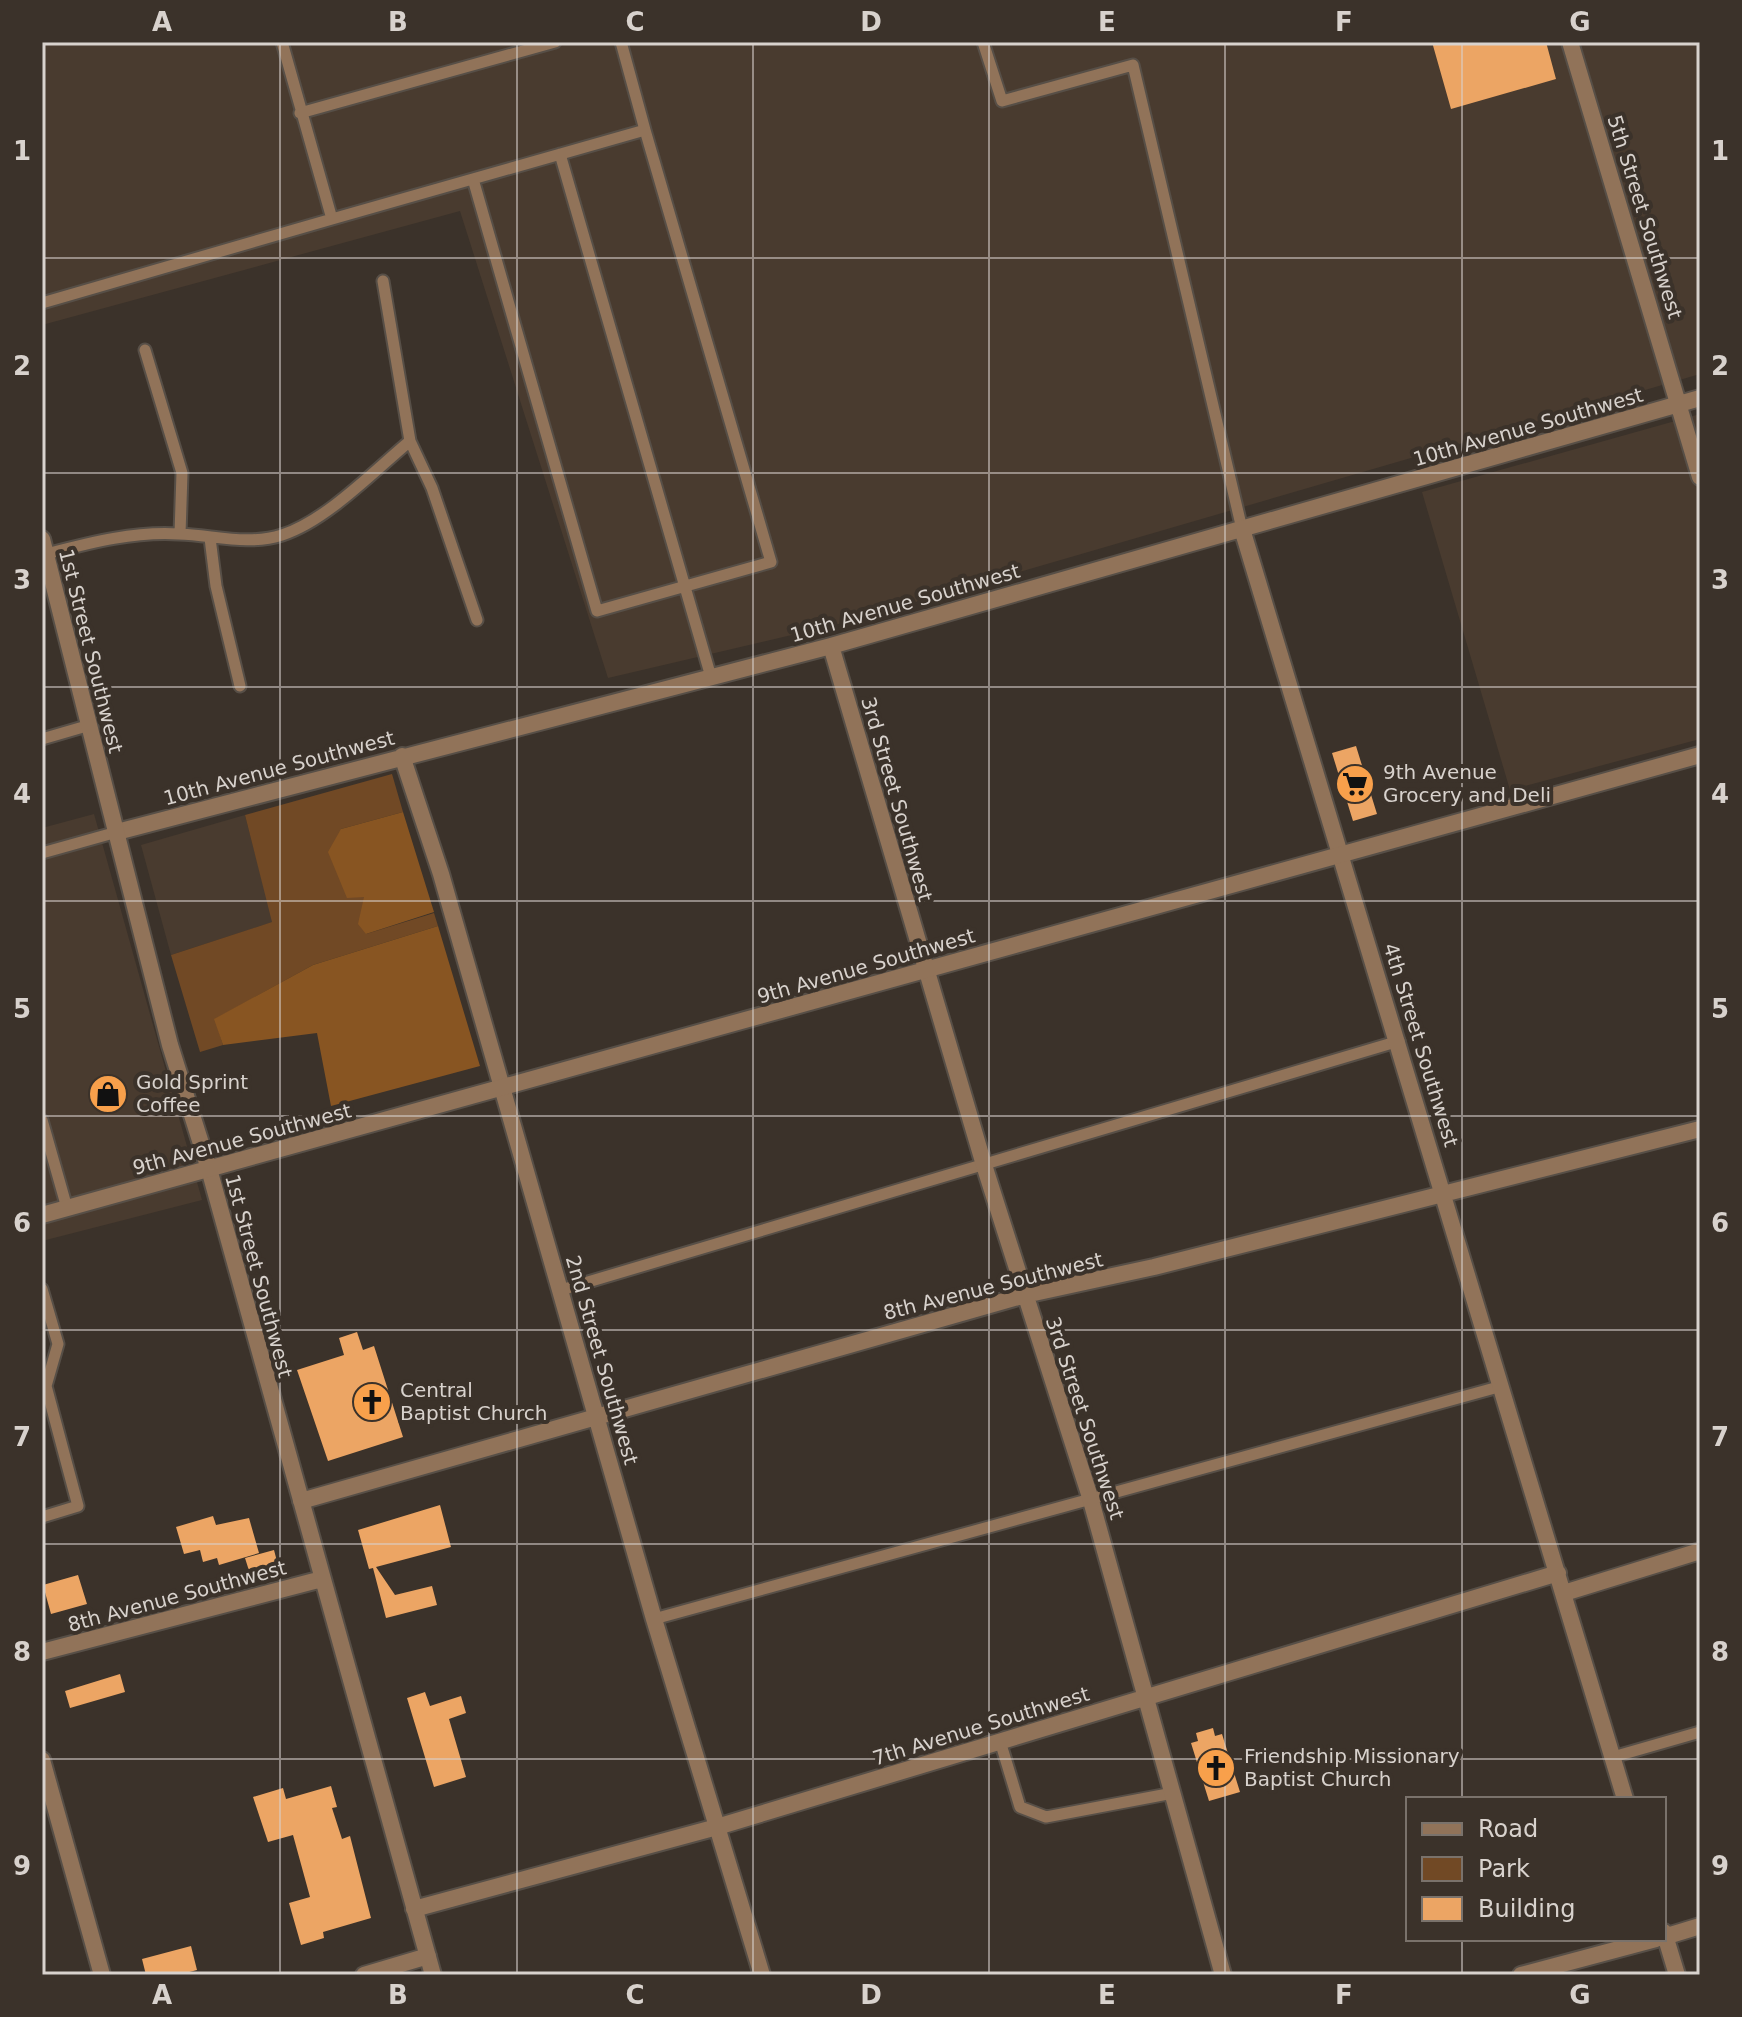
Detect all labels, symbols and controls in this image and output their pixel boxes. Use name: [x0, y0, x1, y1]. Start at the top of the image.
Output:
text: A: [152, 7, 172, 37]
text: B: [388, 7, 408, 37]
text: C: [625, 7, 645, 37]
text: D: [860, 7, 882, 37]
text: E: [1098, 7, 1116, 37]
text: F: [1335, 7, 1353, 37]
text: G: [1569, 7, 1591, 37]
street label: 5th Street Southwest: [1603, 112, 1687, 322]
text: 1: [13, 136, 31, 166]
text: 1: [1711, 136, 1729, 166]
text: 2: [13, 351, 31, 381]
text: 2: [1711, 351, 1729, 381]
street label: 10th Avenue Southwest: [1410, 383, 1646, 471]
street label: 1st Street Southwest: [54, 546, 128, 756]
street label: 10th Avenue Southwest: [787, 559, 1023, 647]
text: 3: [13, 565, 31, 595]
text: 3: [1711, 565, 1729, 595]
street label: 3rd Street Southwest: [856, 694, 938, 904]
street label: 10th Avenue Southwest: [161, 726, 397, 810]
place label: 9th Avenue Grocery and Deli: [1383, 760, 1551, 807]
supermarket icon: 9th Avenue Grocery and Deli: [1334, 763, 1376, 805]
text: 4: [13, 779, 31, 809]
text: 4: [1711, 779, 1729, 809]
street label: 9th Avenue Southwest: [754, 923, 978, 1009]
street label: 4th Street Southwest: [1379, 940, 1463, 1150]
text: 5: [13, 994, 31, 1024]
text: 5: [1711, 994, 1729, 1024]
place label: Gold Sprint Coffee: [136, 1070, 248, 1117]
shop icon: Gold Sprint Coffee: [87, 1073, 129, 1115]
street label: 9th Avenue Southwest: [130, 1098, 354, 1180]
street label: 1st Street Southwest: [220, 1172, 298, 1380]
text: 6: [13, 1208, 31, 1238]
text: 6: [1711, 1208, 1729, 1238]
street label: 8th Avenue Southwest: [881, 1247, 1105, 1325]
street label: 2nd Street Southwest: [561, 1253, 643, 1468]
street label: 3rd Street Southwest: [1041, 1314, 1129, 1523]
place label: Central Baptist Church: [400, 1378, 547, 1425]
church icon: Central Baptist Church: [351, 1381, 393, 1423]
text: 7: [13, 1422, 31, 1452]
text: 7: [1711, 1422, 1729, 1452]
street label: 8th Avenue Southwest: [65, 1555, 289, 1637]
text: 8: [13, 1637, 31, 1667]
text: 8: [1711, 1637, 1729, 1667]
street label: 7th Avenue Southwest: [870, 1682, 1092, 1770]
place label: Friendship Missionary Baptist Church: [1244, 1744, 1460, 1791]
church icon: Friendship Missionary Baptist Church: [1195, 1747, 1237, 1789]
legend: [1406, 1797, 1666, 1941]
text: Road: [1478, 1815, 1538, 1843]
text: 9: [13, 1851, 31, 1881]
text: 9: [1711, 1851, 1729, 1881]
text: Park: [1478, 1855, 1530, 1883]
text: Building: [1478, 1895, 1575, 1923]
text: A: [152, 1980, 172, 2010]
text: B: [388, 1980, 408, 2010]
text: C: [625, 1980, 645, 2010]
text: D: [860, 1980, 882, 2010]
text: E: [1098, 1980, 1116, 2010]
text: F: [1335, 1980, 1353, 2010]
text: G: [1569, 1980, 1591, 2010]

